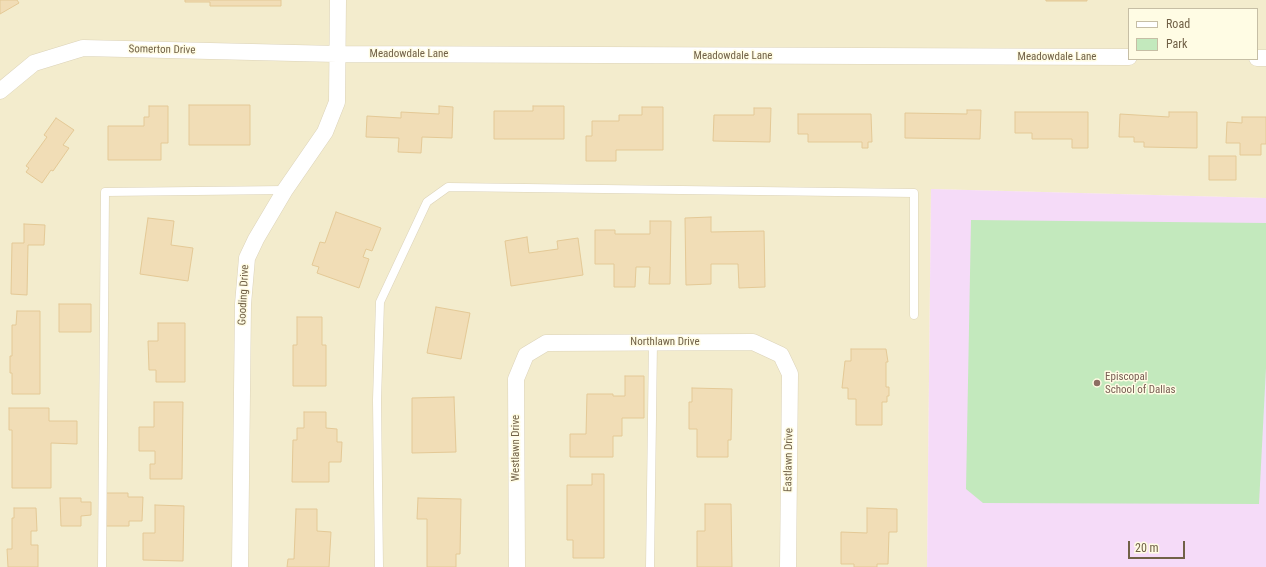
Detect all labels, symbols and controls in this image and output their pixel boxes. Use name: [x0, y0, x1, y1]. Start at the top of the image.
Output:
legend: [1128, 8, 1258, 60]
text: Road: [1166, 17, 1190, 31]
text: Park: [1166, 37, 1187, 51]
street label: Somerton Drive: [129, 43, 195, 57]
street label: Meadowdale Lane: [370, 47, 448, 61]
street label: Meadowdale Lane: [694, 49, 772, 63]
street label: Meadowdale Lane: [1018, 50, 1096, 64]
street label: Gooding Drive: [236, 264, 252, 326]
street label: Northlawn Drive: [630, 335, 700, 349]
place label: Episcopal School of Dallas: [1105, 370, 1176, 396]
marker: Episcopal School of Dallas: [1092, 378, 1102, 388]
street label: Westlawn Drive: [509, 415, 523, 481]
street label: Eastlawn Drive: [782, 428, 796, 492]
scale bar: [1130, 533, 1187, 559]
text: 20 m: [1135, 541, 1159, 555]

